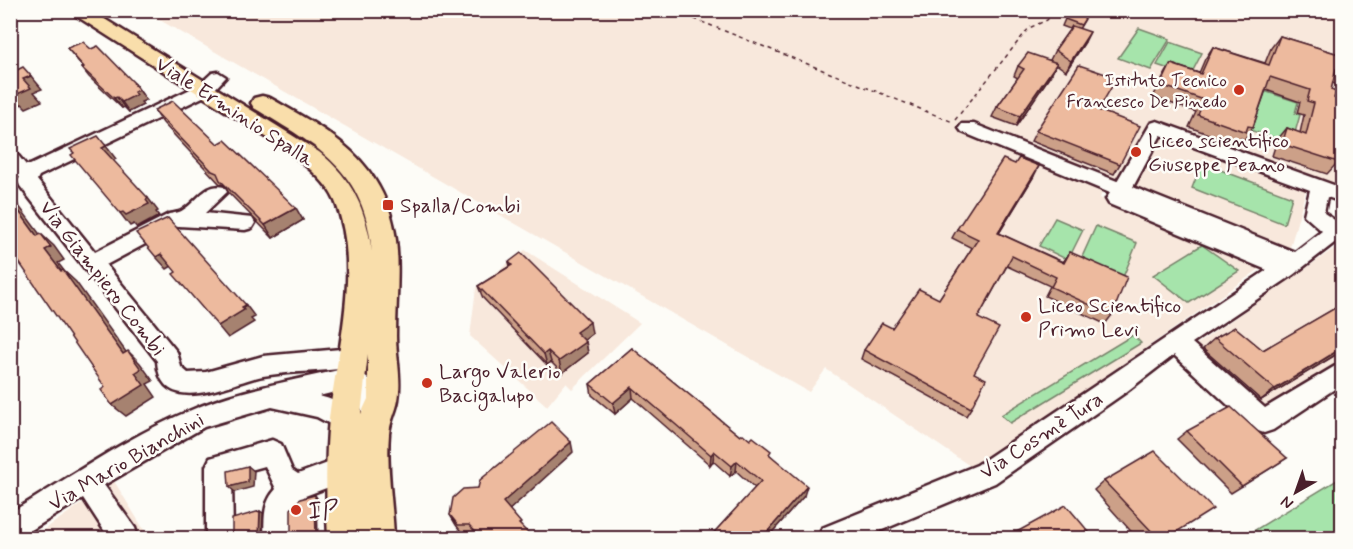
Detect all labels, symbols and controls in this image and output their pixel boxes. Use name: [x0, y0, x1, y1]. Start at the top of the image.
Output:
street label: Viale Erminio Spalla: [150, 50, 319, 174]
place label: Istituto Tecnico Francesco De Pinedo: [1067, 69, 1227, 114]
marker: Istituto Tecnico Francesco De Pinedo: [1232, 83, 1246, 97]
place label: Liceo scientifico Giuseppe Peano: [1148, 127, 1289, 179]
marker: Liceo scientifico Giuseppe Peano: [1129, 145, 1143, 159]
place label: Spalla/Combi: [400, 192, 521, 220]
street label: Via Giampiero Combi: [33, 195, 172, 362]
marker: Spalla/Combi: [381, 198, 395, 212]
place label: Liceo Scientifico Primo Levi: [1038, 292, 1181, 344]
marker: Liceo Scientifico Primo Levi: [1019, 310, 1033, 324]
place label: Largo Valerio Bacigalupo: [439, 358, 561, 411]
marker: Largo Valerio Bacigalupo: [420, 376, 434, 390]
street label: Via Cosmè Tura: [974, 385, 1109, 486]
street label: Via Mario Bianchini: [44, 406, 209, 518]
north arrow: [1266, 462, 1326, 522]
text: N: [1276, 491, 1298, 514]
place label: IP: [308, 495, 338, 529]
marker: IP: [289, 503, 303, 517]

